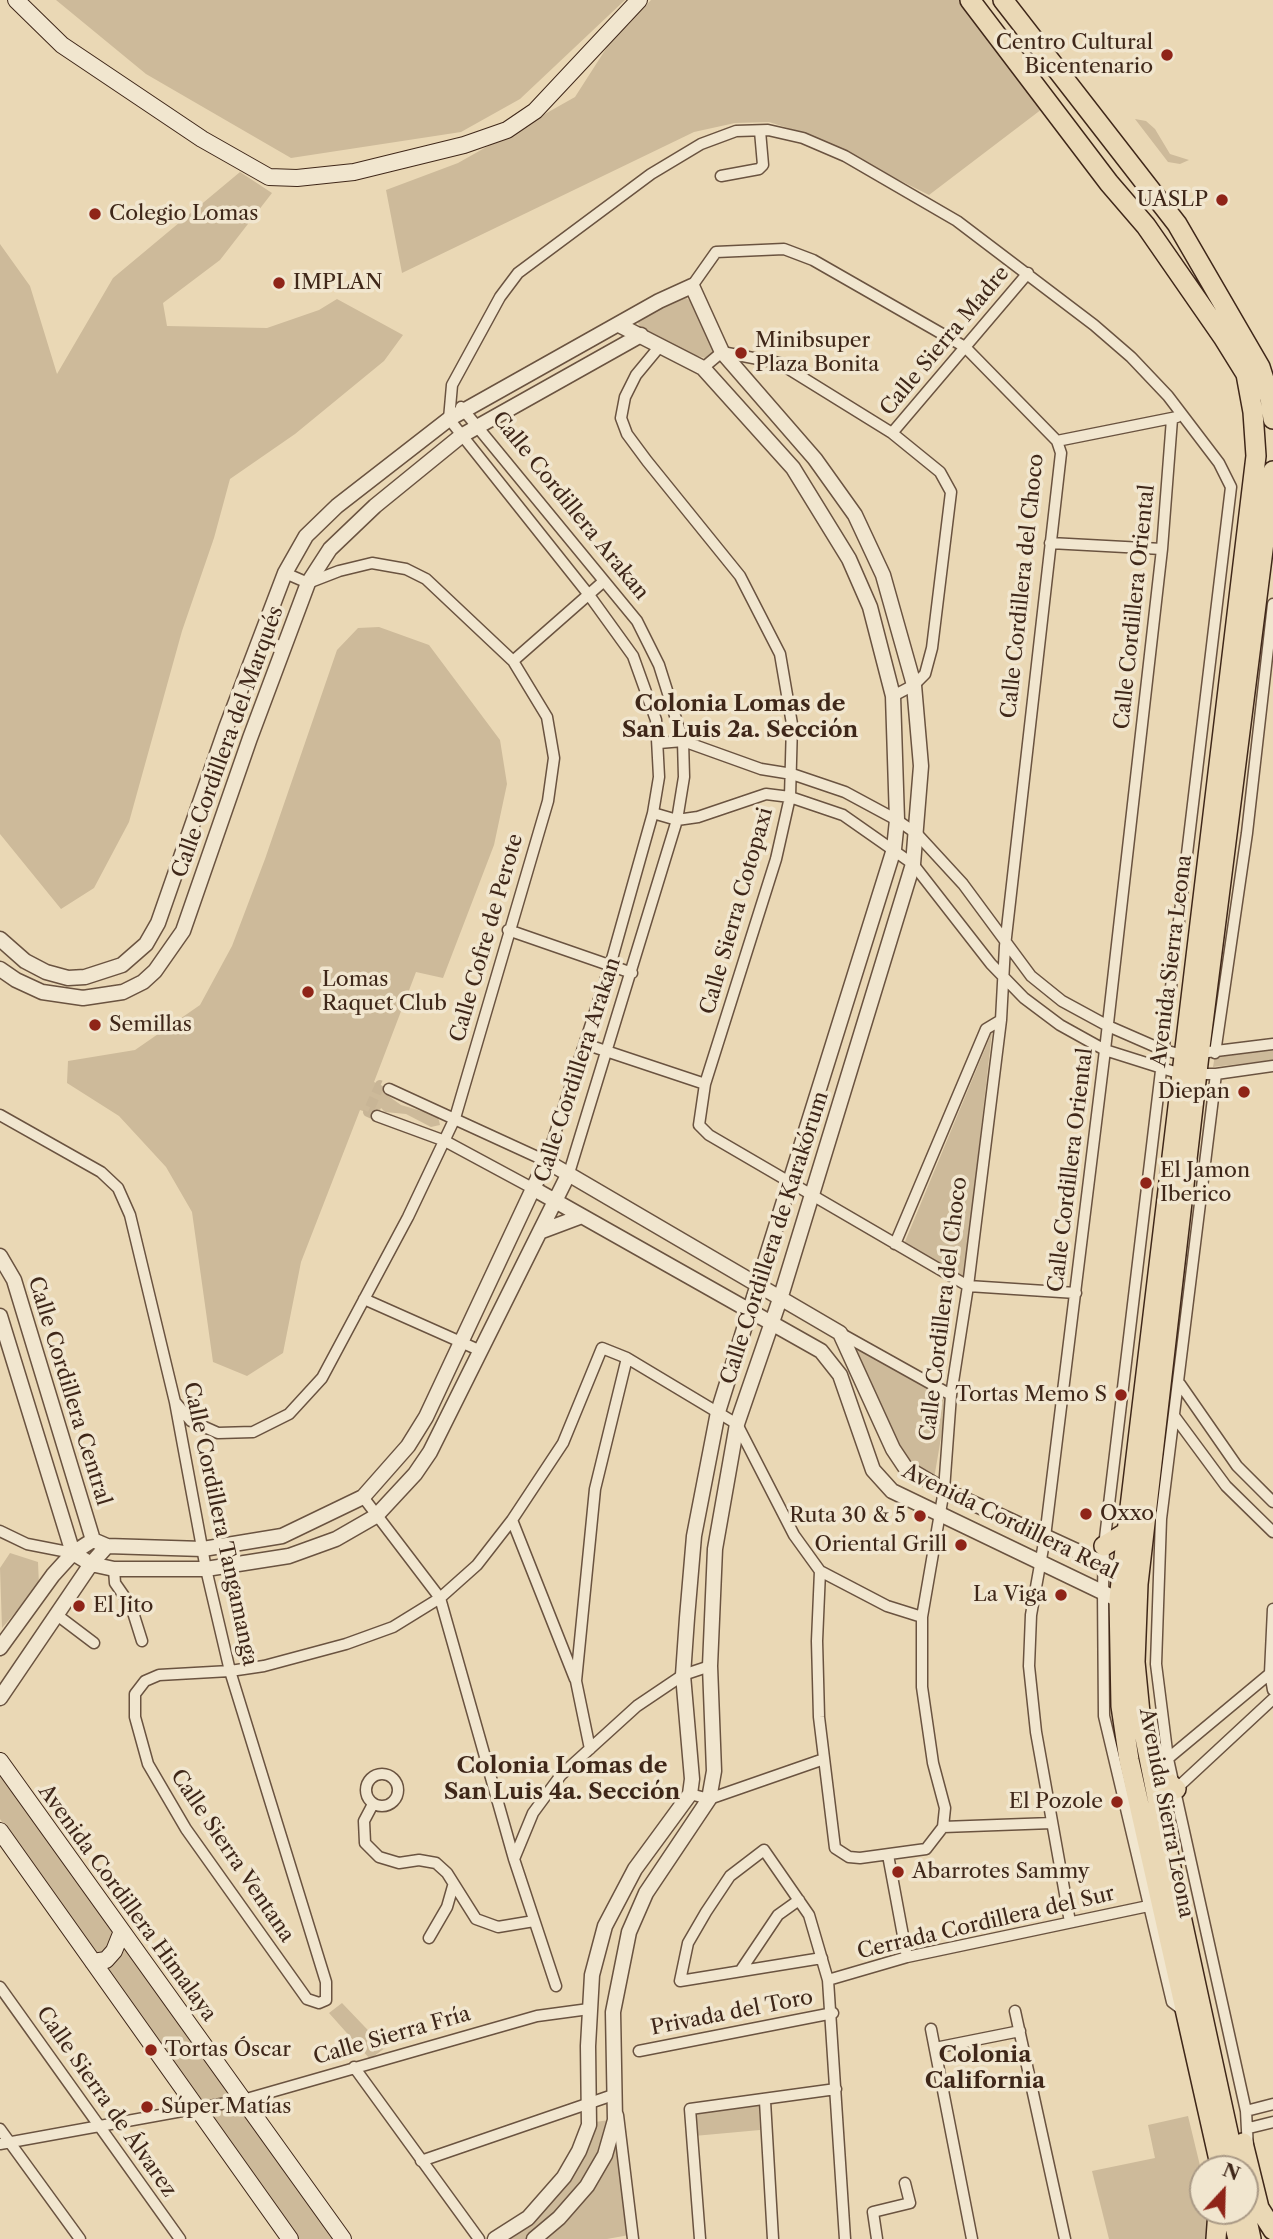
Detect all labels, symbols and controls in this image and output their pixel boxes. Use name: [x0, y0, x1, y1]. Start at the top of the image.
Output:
place label: Centro Cultural Bicentenario: [996, 30, 1153, 80]
marker: Centro Cultural Bicentenario: [1159, 47, 1175, 63]
place label: UASLP: [1137, 187, 1208, 213]
marker: UASLP: [1214, 192, 1230, 208]
place label: Colegio Lomas: [109, 201, 258, 227]
marker: Colegio Lomas: [87, 206, 103, 222]
street label: Calle Sierra Madre: [875, 261, 1015, 421]
place label: IMPLAN: [293, 270, 382, 296]
marker: IMPLAN: [271, 275, 287, 291]
place label: Minibsuper Plaza Bonita: [755, 328, 879, 378]
marker: Minibsuper Plaza Bonita: [733, 345, 749, 361]
street label: Calle Cordillera Arakan: [486, 407, 654, 605]
street label: Calle Cordillera del Choco: [997, 452, 1049, 720]
street label: Calle Cordillera Oriental: [1110, 483, 1160, 731]
street label: Calle Cordillera del Marqués: [167, 603, 289, 881]
district label: Colonia Lomas de San Luis 2a. Sección: [622, 690, 858, 744]
street label: Calle Sierra Cotopaxi: [695, 805, 779, 1017]
street label: Calle Cofre de Perote: [445, 831, 529, 1045]
street label: Avenida Sierra Leona: [1146, 854, 1198, 1068]
street label: Calle Cordillera Arakan: [530, 954, 626, 1186]
place label: Lomas Raquet Club: [322, 967, 447, 1017]
marker: Lomas Raquet Club: [300, 984, 316, 1000]
place label: Semillas: [109, 1012, 192, 1038]
marker: Semillas: [87, 1017, 103, 1033]
street label: Calle Cordillera Oriental: [1044, 1046, 1098, 1294]
place label: Diepan: [1158, 1079, 1230, 1105]
marker: Diepan: [1236, 1084, 1252, 1100]
street label: Calle Cordillera de Karakórum: [716, 1088, 834, 1388]
place label: El Jamon Iberico: [1160, 1158, 1250, 1208]
street label: Calle Cordillera del Choco: [915, 1175, 973, 1443]
marker: El Jamon Iberico: [1138, 1175, 1154, 1191]
street label: Calle Cordillera Central: [22, 1273, 116, 1509]
street label: Calle Cordillera Tangamanga: [178, 1380, 262, 1668]
place label: Tortas Memo S: [955, 1382, 1107, 1408]
marker: Tortas Memo S: [1113, 1387, 1129, 1403]
street label: Avenida Cordillera Real: [898, 1459, 1122, 1585]
place label: Oxxo: [1100, 1501, 1154, 1527]
place label: Ruta 30 & 5: [789, 1503, 906, 1529]
marker: Oxxo: [1078, 1506, 1094, 1522]
marker: Ruta 30 & 5: [912, 1508, 928, 1524]
place label: Oriental Grill: [814, 1532, 947, 1558]
marker: Oriental Grill: [953, 1537, 969, 1553]
place label: La Viga: [973, 1582, 1047, 1608]
marker: La Viga: [1053, 1587, 1069, 1603]
place label: El Jito: [93, 1593, 153, 1619]
marker: El Jito: [71, 1598, 87, 1614]
street label: Avenida Sierra Leona: [1133, 1706, 1199, 1920]
district label: Colonia Lomas de San Luis 4a. Sección: [444, 1752, 680, 1806]
street label: Calle Sierra Ventana: [165, 1765, 299, 1947]
street label: Avenida Cordillera Himalaya: [33, 1780, 221, 2026]
place label: El Pozole: [1009, 1789, 1103, 1815]
marker: El Pozole: [1109, 1794, 1125, 1810]
place label: Abarrotes Sammy: [912, 1859, 1089, 1885]
marker: Abarrotes Sammy: [890, 1864, 906, 1880]
street label: Cerrada Cordillera del Sur: [855, 1881, 1117, 1965]
street label: Privada del Toro: [649, 1985, 815, 2041]
street label: Calle Sierra de Álvarez: [31, 2002, 181, 2202]
street label: Calle Sierra Fría: [311, 2002, 473, 2070]
place label: Tortas Óscar: [165, 2037, 291, 2063]
district label: Colonia California: [925, 2041, 1045, 2095]
marker: Tortas Óscar: [143, 2042, 159, 2058]
place label: Súper Matías: [161, 2094, 291, 2120]
marker: Súper Matías: [139, 2099, 155, 2115]
north arrow: [1189, 2155, 1259, 2225]
text: N: [1219, 2158, 1243, 2186]

